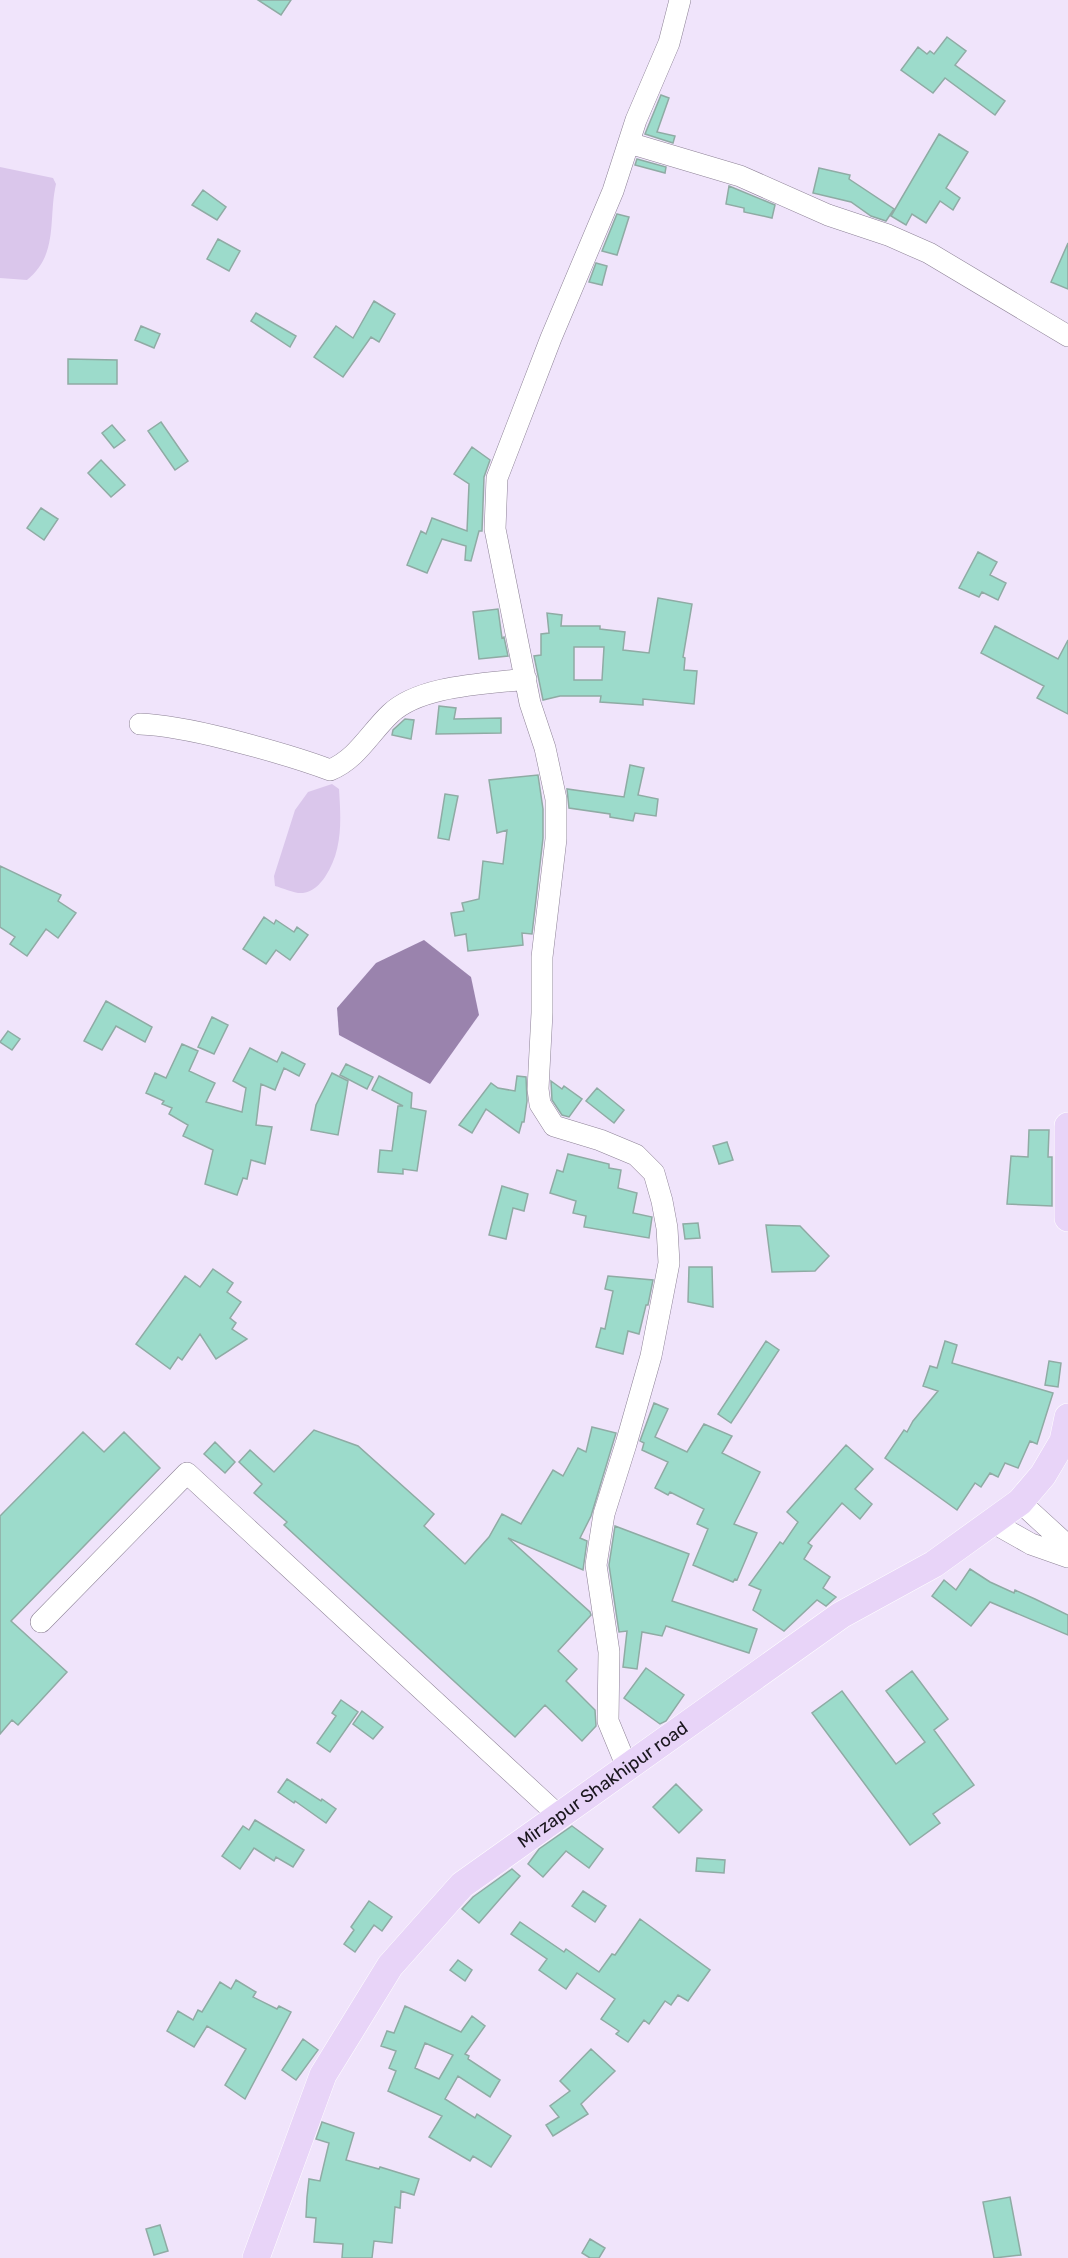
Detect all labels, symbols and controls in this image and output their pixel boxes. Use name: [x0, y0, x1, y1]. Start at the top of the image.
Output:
street label: Mirzapur Shakhipur road: [513, 1717, 692, 1853]

